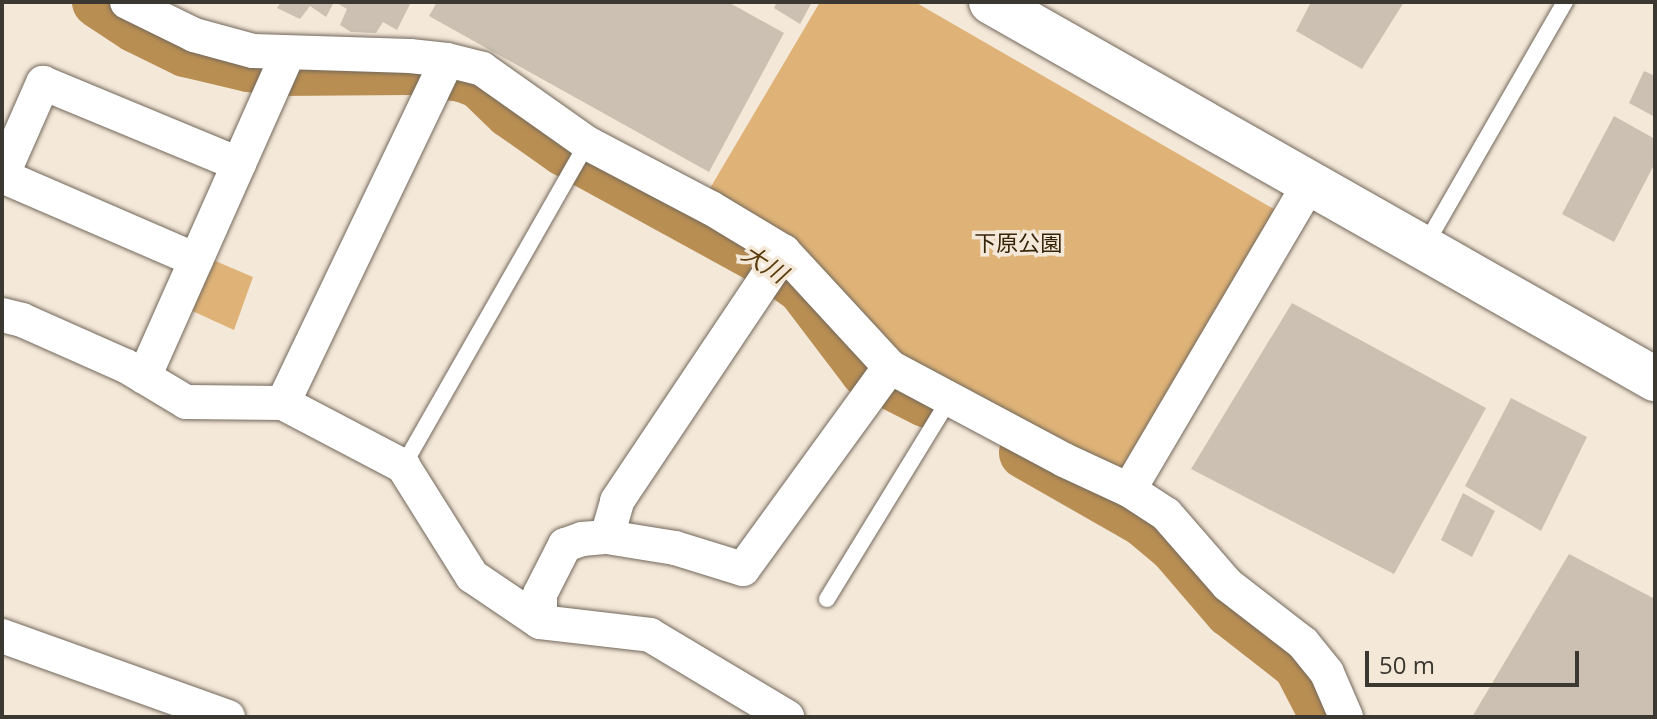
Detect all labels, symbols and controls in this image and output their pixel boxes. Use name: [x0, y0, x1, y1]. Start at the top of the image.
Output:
park label: 下原公園: [974, 230, 1062, 256]
water label: 大川: [737, 238, 793, 288]
scale bar: [1369, 635, 1583, 685]
text: 50 m: [1379, 648, 1435, 681]

